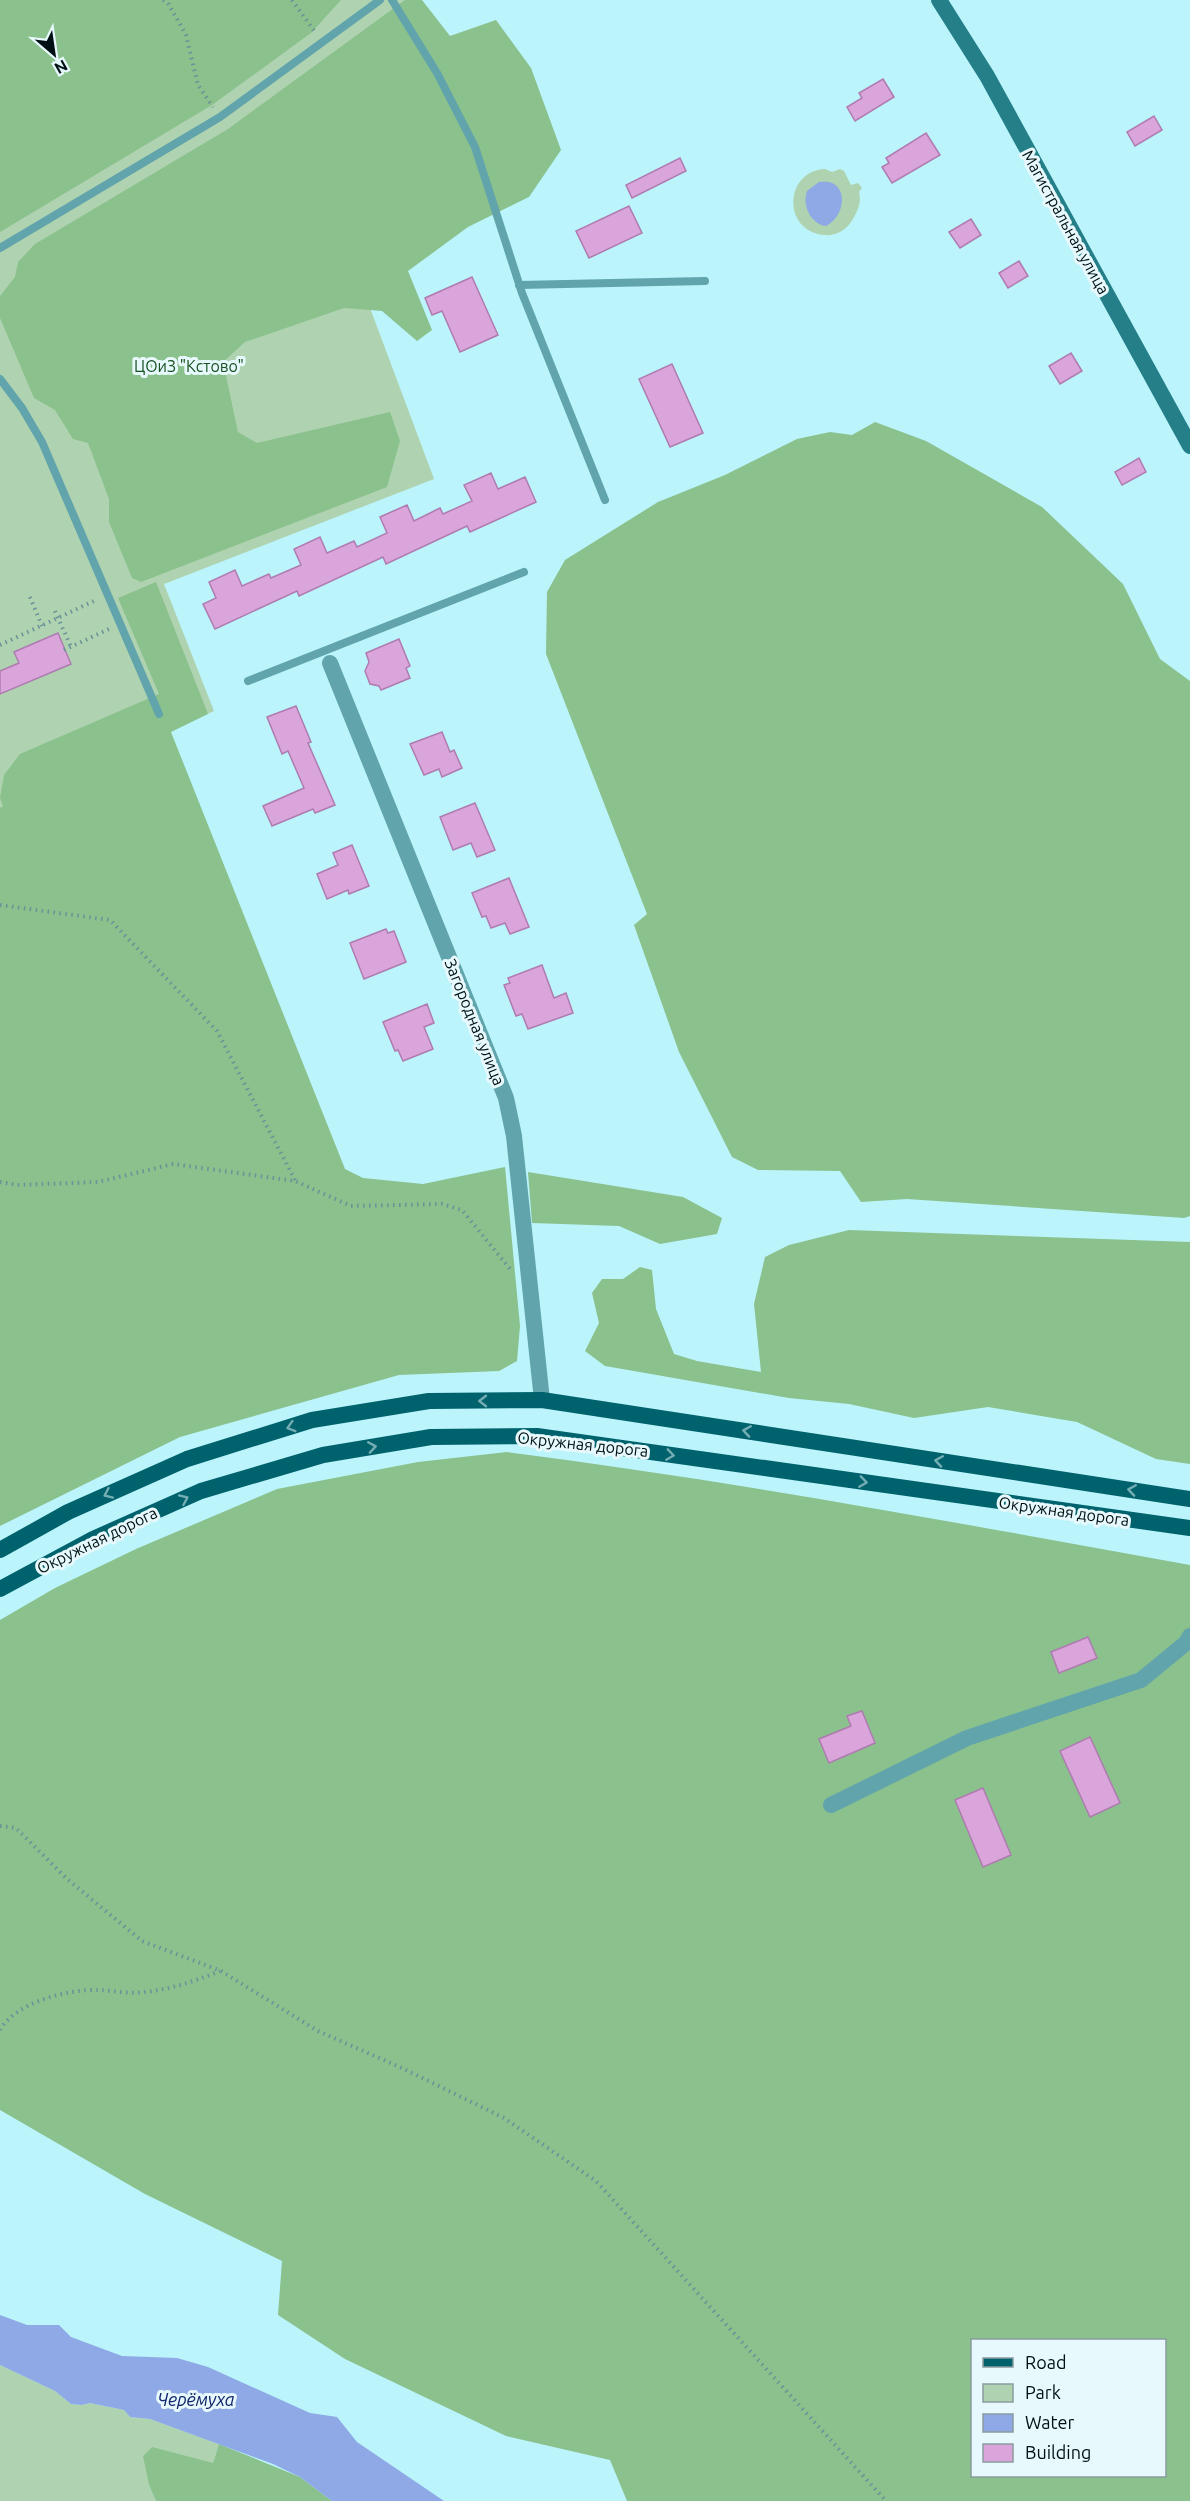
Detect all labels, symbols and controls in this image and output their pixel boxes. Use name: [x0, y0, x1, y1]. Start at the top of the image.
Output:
north arrow: [24, 24, 84, 84]
text: N: [52, 56, 71, 78]
street label: Магистральная улица: [1019, 147, 1113, 297]
park label: ЦОиЗ "Кстово": [134, 357, 244, 375]
street label: Загородная улица: [441, 956, 509, 1088]
one-way arrow: [479, 1395, 488, 1407]
one-way arrow: [286, 1420, 297, 1432]
one-way arrow: [742, 1426, 751, 1438]
street label: Окружная дорога: [517, 1428, 649, 1460]
one-way arrow: [366, 1441, 376, 1454]
one-way arrow: [665, 1448, 674, 1460]
one-way arrow: [935, 1455, 944, 1467]
one-way arrow: [858, 1475, 867, 1487]
one-way arrow: [1128, 1484, 1137, 1496]
one-way arrow: [104, 1487, 115, 1499]
street label: Окружная дорога: [998, 1493, 1130, 1529]
one-way arrow: [178, 1494, 189, 1506]
street label: Окружная дорога: [34, 1503, 160, 1577]
legend: [971, 2339, 1166, 2477]
text: Road: [1025, 2352, 1067, 2372]
text: Park: [1025, 2382, 1061, 2402]
water label: Черёмуха: [157, 2389, 235, 2409]
text: Water: [1025, 2412, 1075, 2432]
text: Building: [1025, 2442, 1091, 2462]

